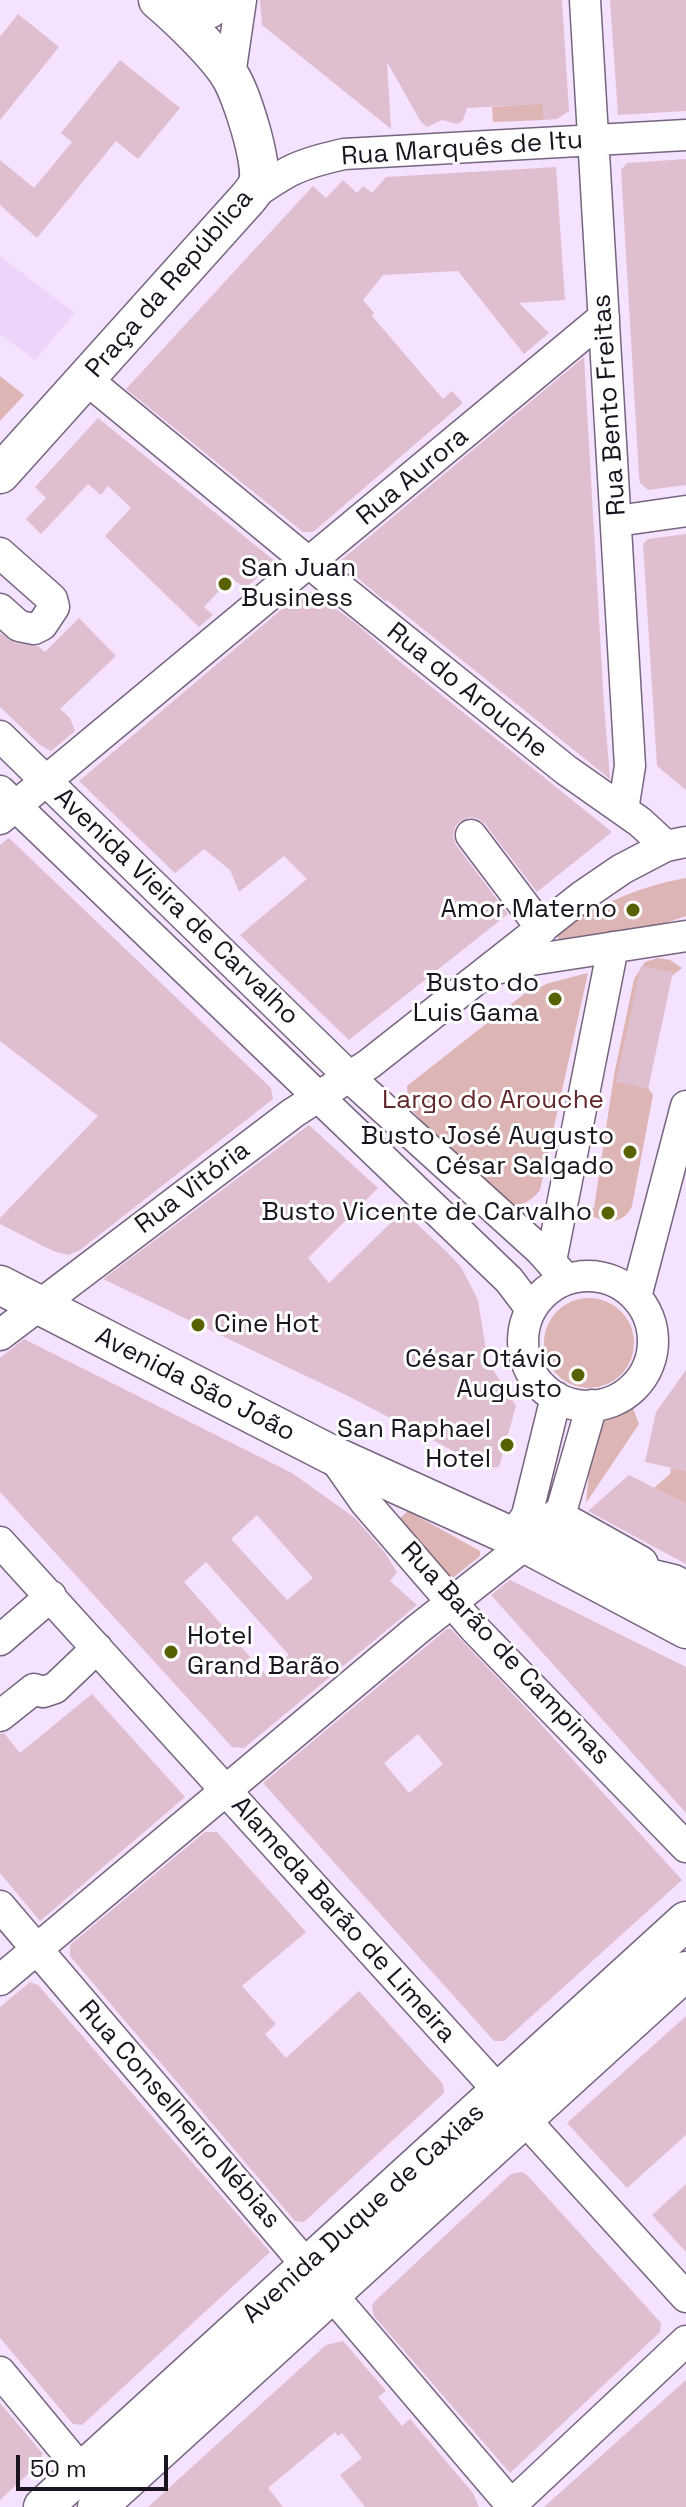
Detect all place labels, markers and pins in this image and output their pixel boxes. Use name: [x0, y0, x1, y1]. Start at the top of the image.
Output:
place label: San Juan Business: [241, 553, 356, 614]
marker: San Juan Business: [216, 575, 234, 593]
place label: Amor Materno: [440, 894, 617, 926]
marker: Amor Materno: [624, 901, 642, 919]
place label: Busto do Luis Gama: [413, 968, 539, 1030]
marker: Busto do Luis Gama: [546, 990, 564, 1008]
place label: Busto José Augusto César Salgado: [361, 1121, 614, 1182]
marker: Busto José Augusto César Salgado: [621, 1143, 639, 1161]
place label: Busto Vicente de Carvalho: [262, 1197, 592, 1229]
marker: Busto Vicente de Carvalho: [599, 1204, 617, 1222]
place label: Cine Hot: [214, 1309, 320, 1341]
marker: Cine Hot: [189, 1316, 207, 1334]
place label: César Otávio Augusto: [405, 1344, 562, 1406]
marker: César Otávio Augusto: [569, 1366, 587, 1384]
place label: San Raphael Hotel: [337, 1414, 491, 1476]
marker: San Raphael Hotel: [498, 1436, 516, 1454]
place label: Hotel Grand Barão: [187, 1621, 340, 1682]
marker: Hotel Grand Barão: [162, 1643, 180, 1661]

